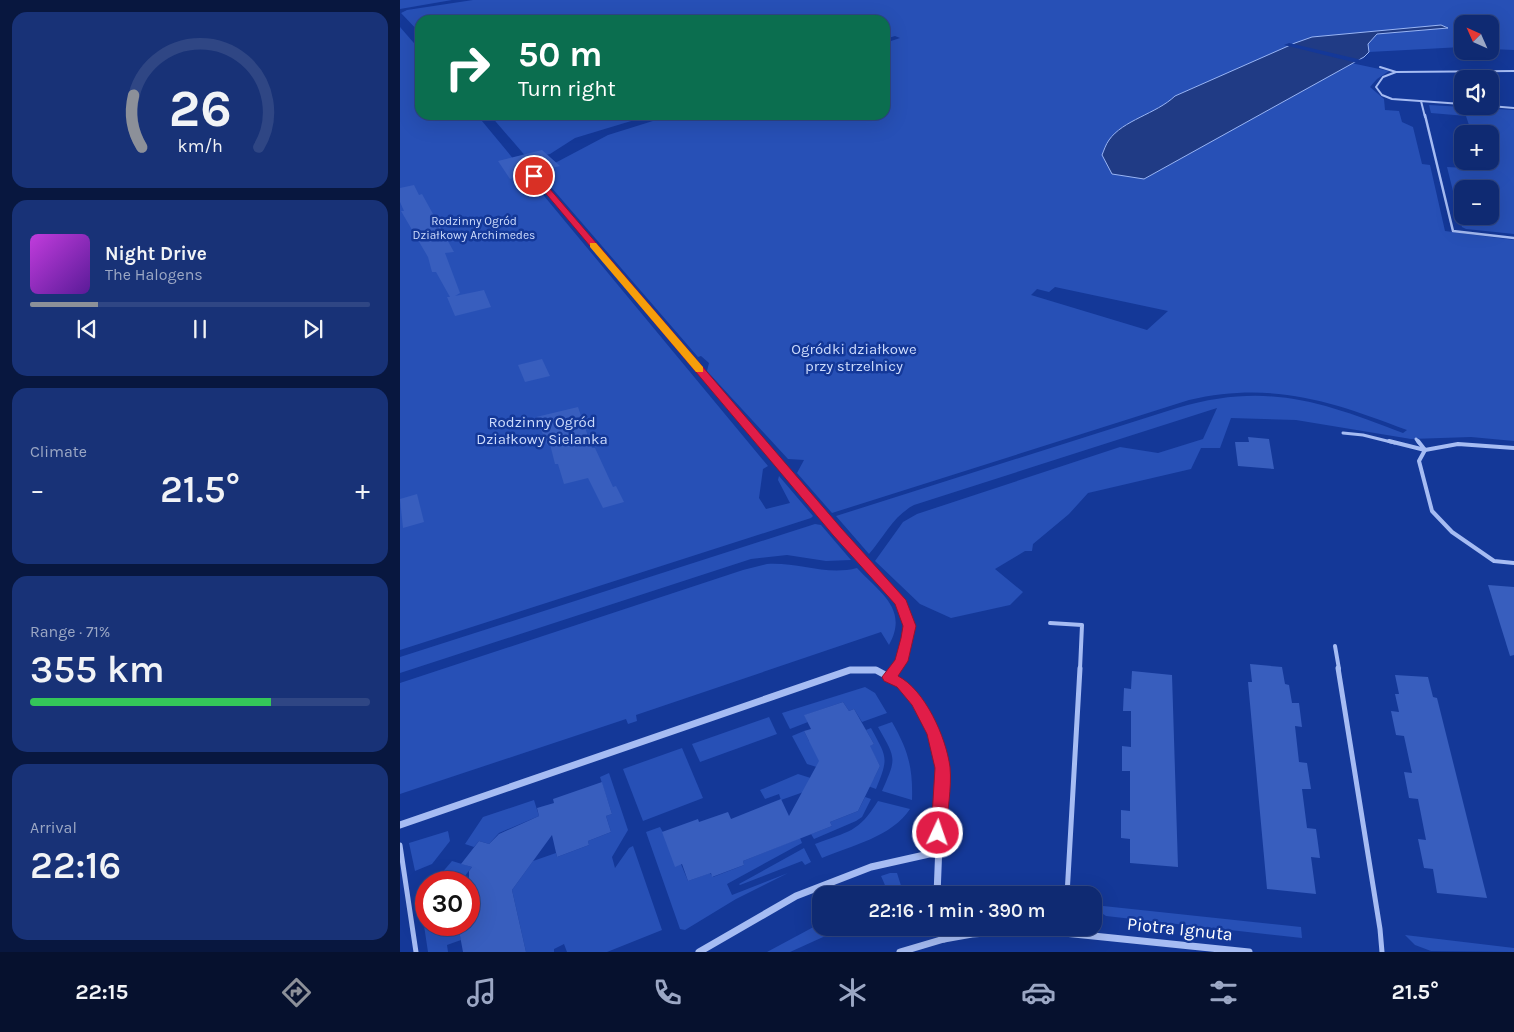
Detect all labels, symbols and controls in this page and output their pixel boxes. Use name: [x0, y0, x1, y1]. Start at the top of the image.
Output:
north arrow: [1454, 15, 1499, 60]
map controls: [1454, 15, 1499, 225]
text: 50 m: [518, 34, 603, 75]
icon: right: [435, 35, 500, 100]
button: sound: [1454, 70, 1499, 115]
text: Turn right: [518, 76, 616, 102]
text: 26: [168, 78, 232, 139]
button: +: [1454, 125, 1499, 170]
text: km/h: [177, 136, 223, 157]
pin: [513, 155, 555, 197]
icon: arrive: [520, 162, 548, 190]
button: −: [1454, 180, 1499, 225]
park label: Rodzinny Ogród Działkowy Archimedes: [413, 214, 535, 242]
text: Night Drive: [105, 243, 207, 265]
text: The Halogens: [105, 265, 203, 284]
icon: previous: [73, 315, 101, 343]
icon: pause: [186, 315, 214, 343]
icon: next: [299, 315, 327, 343]
park label: Ogródki działkowe przy strzelnicy: [791, 340, 917, 375]
park label: Rodzinny Ogród Działkowy Sielanka: [476, 413, 608, 448]
text: Climate: [30, 442, 87, 461]
text: 21.5°: [160, 467, 240, 512]
text: −: [30, 473, 45, 506]
text: +: [355, 473, 370, 506]
text: Range · 71%: [30, 622, 110, 641]
text: 355 km: [30, 647, 165, 692]
position arrow: [911, 806, 963, 858]
text: Arrival: [30, 818, 77, 837]
text: 22:16: [30, 843, 121, 888]
speed limit sign: 30: [415, 871, 480, 936]
text: 22:16 · 1 min · 390 m: [868, 900, 1046, 922]
street label: Piotra Ignuta: [1126, 913, 1234, 945]
icon: directions: [279, 975, 314, 1010]
icon: music: [464, 975, 499, 1010]
icon: phone: [650, 975, 685, 1010]
icon: climate: [835, 975, 870, 1010]
icon: car: [1021, 975, 1056, 1010]
icon: filters: [1206, 975, 1241, 1010]
text: 22:15: [75, 979, 128, 1005]
text: 21.5°: [1391, 979, 1439, 1005]

